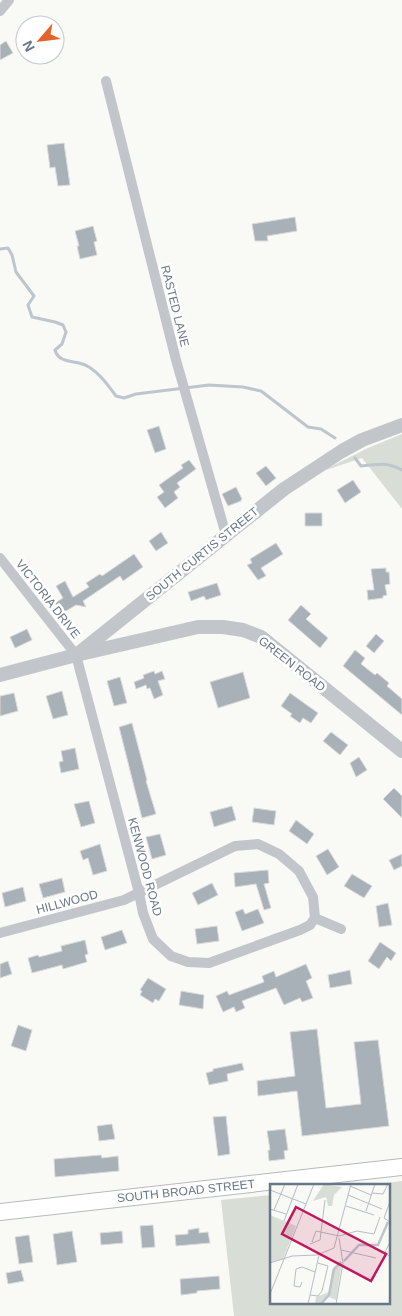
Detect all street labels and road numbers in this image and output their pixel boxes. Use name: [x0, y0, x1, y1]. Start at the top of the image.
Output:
street label: RASTED LANE: [158, 264, 192, 348]
street label: SOUTH CURTIS STREET: [143, 504, 261, 604]
street label: VICTORIA DRIVE: [13, 557, 83, 641]
street label: GREEN ROAD: [256, 634, 328, 695]
street label: KENWOOD ROAD: [125, 816, 165, 918]
street label: HILLWOOD: [35, 887, 100, 917]
street label: SOUTH BROAD STREET: [116, 1177, 256, 1205]

